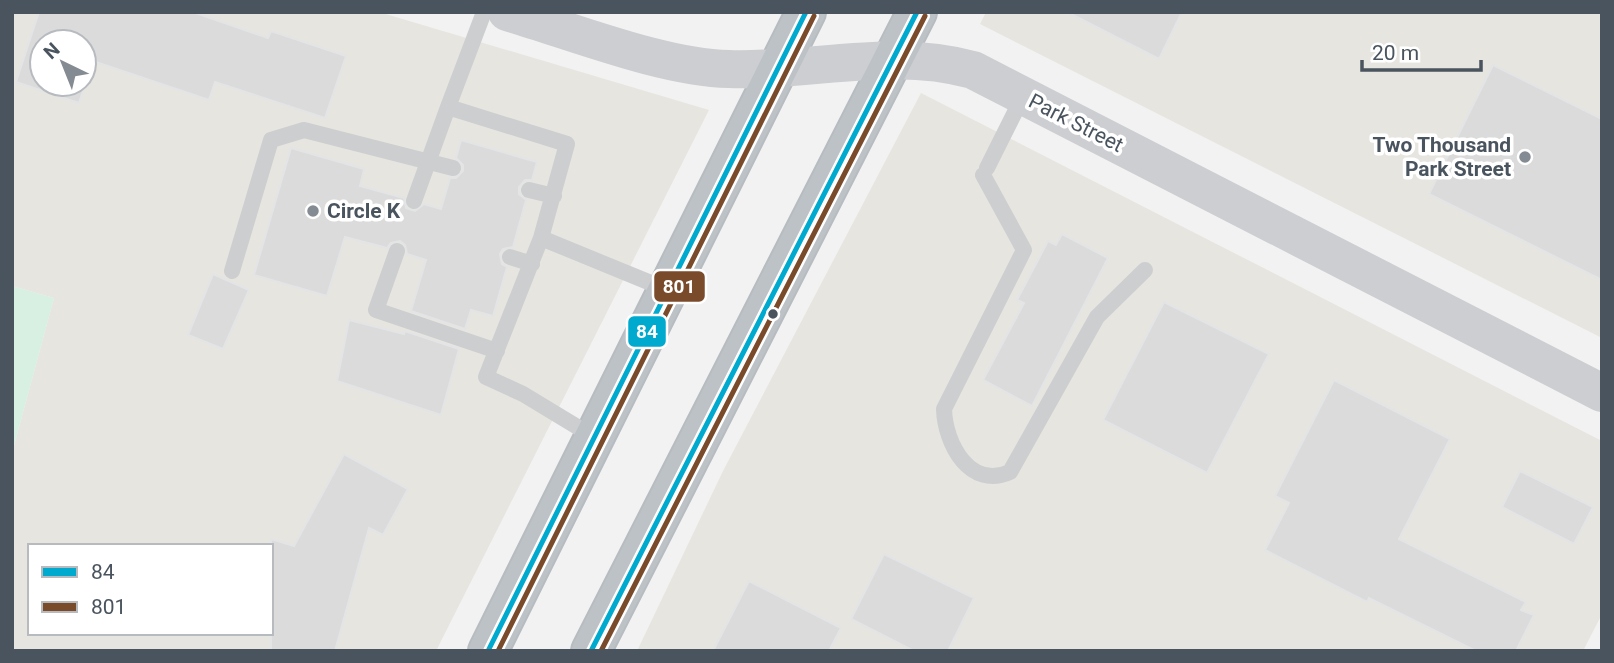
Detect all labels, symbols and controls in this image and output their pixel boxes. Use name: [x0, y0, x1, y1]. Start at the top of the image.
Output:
north arrow: [28, 28, 98, 98]
scale bar: [1362, 28, 1481, 72]
text: N: [39, 38, 64, 64]
text: 20 m: [1372, 41, 1419, 65]
street label: Park Street: [1025, 89, 1127, 157]
place label: Two Thousand Park Street: [1373, 133, 1511, 181]
marker: Two Thousand Park Street: [1517, 149, 1533, 165]
place label: Circle K: [327, 199, 401, 223]
marker: Circle K: [305, 203, 321, 219]
line badge: 801: [653, 270, 706, 303]
text: 801: [663, 275, 695, 298]
unlabelled marker: [766, 307, 780, 321]
line badge: 84: [627, 315, 667, 348]
text: 84: [636, 320, 658, 343]
legend: [28, 544, 273, 635]
text: 84: [91, 560, 115, 584]
text: 801: [91, 595, 126, 619]

